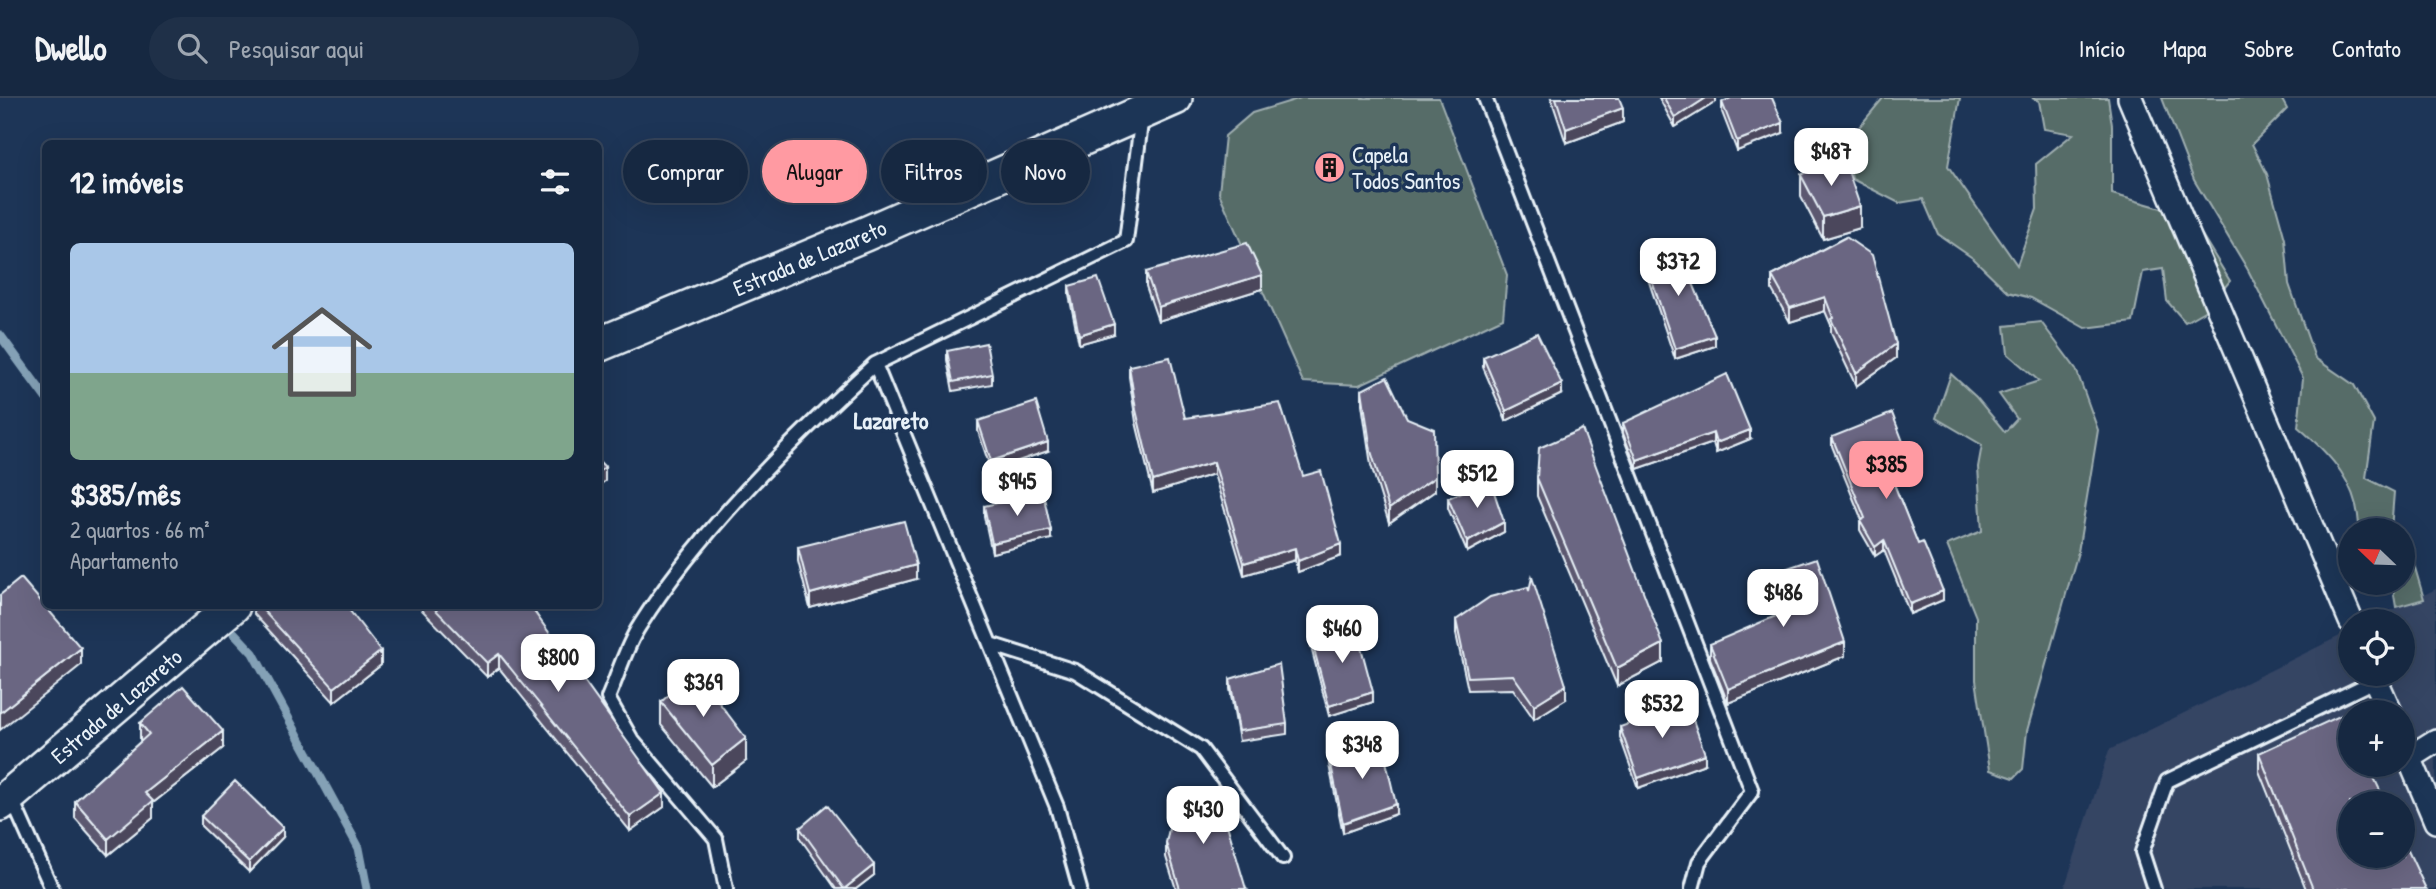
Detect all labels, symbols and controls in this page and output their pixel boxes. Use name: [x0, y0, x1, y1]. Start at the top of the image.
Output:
search box: [149, 17, 639, 80]
text: Dwello: [35, 26, 107, 70]
icon: search: [173, 29, 211, 67]
text: Pesquisar aqui: [229, 31, 364, 66]
text: Início: [2079, 32, 2125, 64]
text: Mapa: [2163, 32, 2206, 64]
text: Sobre: [2244, 32, 2294, 64]
text: Contato: [2332, 32, 2401, 64]
pin: $487: [1790, 129, 1872, 188]
text: $487: [1810, 135, 1852, 166]
place label: Capela Todos Santos: [1352, 139, 1461, 196]
chip: Comprar: [623, 140, 748, 203]
chip: Alugar: [762, 140, 867, 203]
chip: Filtros: [881, 140, 987, 203]
chip: Novo: [1001, 140, 1090, 203]
building icon: Capela Todos Santos: [1312, 150, 1346, 184]
text: 12 imóveis: [70, 162, 183, 202]
icon: filters: [536, 163, 574, 201]
street label: Estrada de Lazareto: [728, 211, 891, 303]
pin: $372: [1637, 238, 1719, 298]
text: $372: [1656, 245, 1700, 276]
icon: home: [259, 289, 385, 415]
district label: Lazareto: [854, 404, 929, 436]
pin: $385: [1845, 442, 1927, 501]
text: $385: [1865, 448, 1907, 479]
pin: $512: [1436, 450, 1518, 510]
text: $512: [1457, 457, 1497, 488]
pin: $945: [976, 458, 1058, 518]
text: $945: [998, 465, 1036, 496]
text: $385/mês: [70, 474, 181, 514]
text: 2 quartos · 66 m²: [70, 514, 210, 545]
north arrow: [2338, 518, 2415, 595]
map controls: [2338, 518, 2415, 868]
text: Apartamento: [70, 545, 178, 576]
pin: $486: [1742, 570, 1824, 629]
text: $486: [1763, 576, 1803, 607]
pin: $460: [1301, 606, 1383, 665]
button: locate: [2338, 609, 2415, 686]
text: $460: [1322, 612, 1362, 643]
pin: $800: [517, 634, 599, 694]
street label: Estrada de Lazareto: [44, 641, 188, 770]
text: $800: [537, 641, 579, 672]
pin: $369: [662, 660, 744, 719]
text: $369: [683, 666, 723, 697]
pin: $532: [1621, 680, 1703, 740]
text: $532: [1641, 687, 1683, 718]
button: +: [2338, 700, 2415, 777]
pin: $348: [1321, 722, 1403, 781]
text: $348: [1342, 728, 1382, 759]
pin: $430: [1162, 786, 1244, 846]
button: −: [2338, 791, 2415, 868]
text: $430: [1183, 793, 1223, 824]

